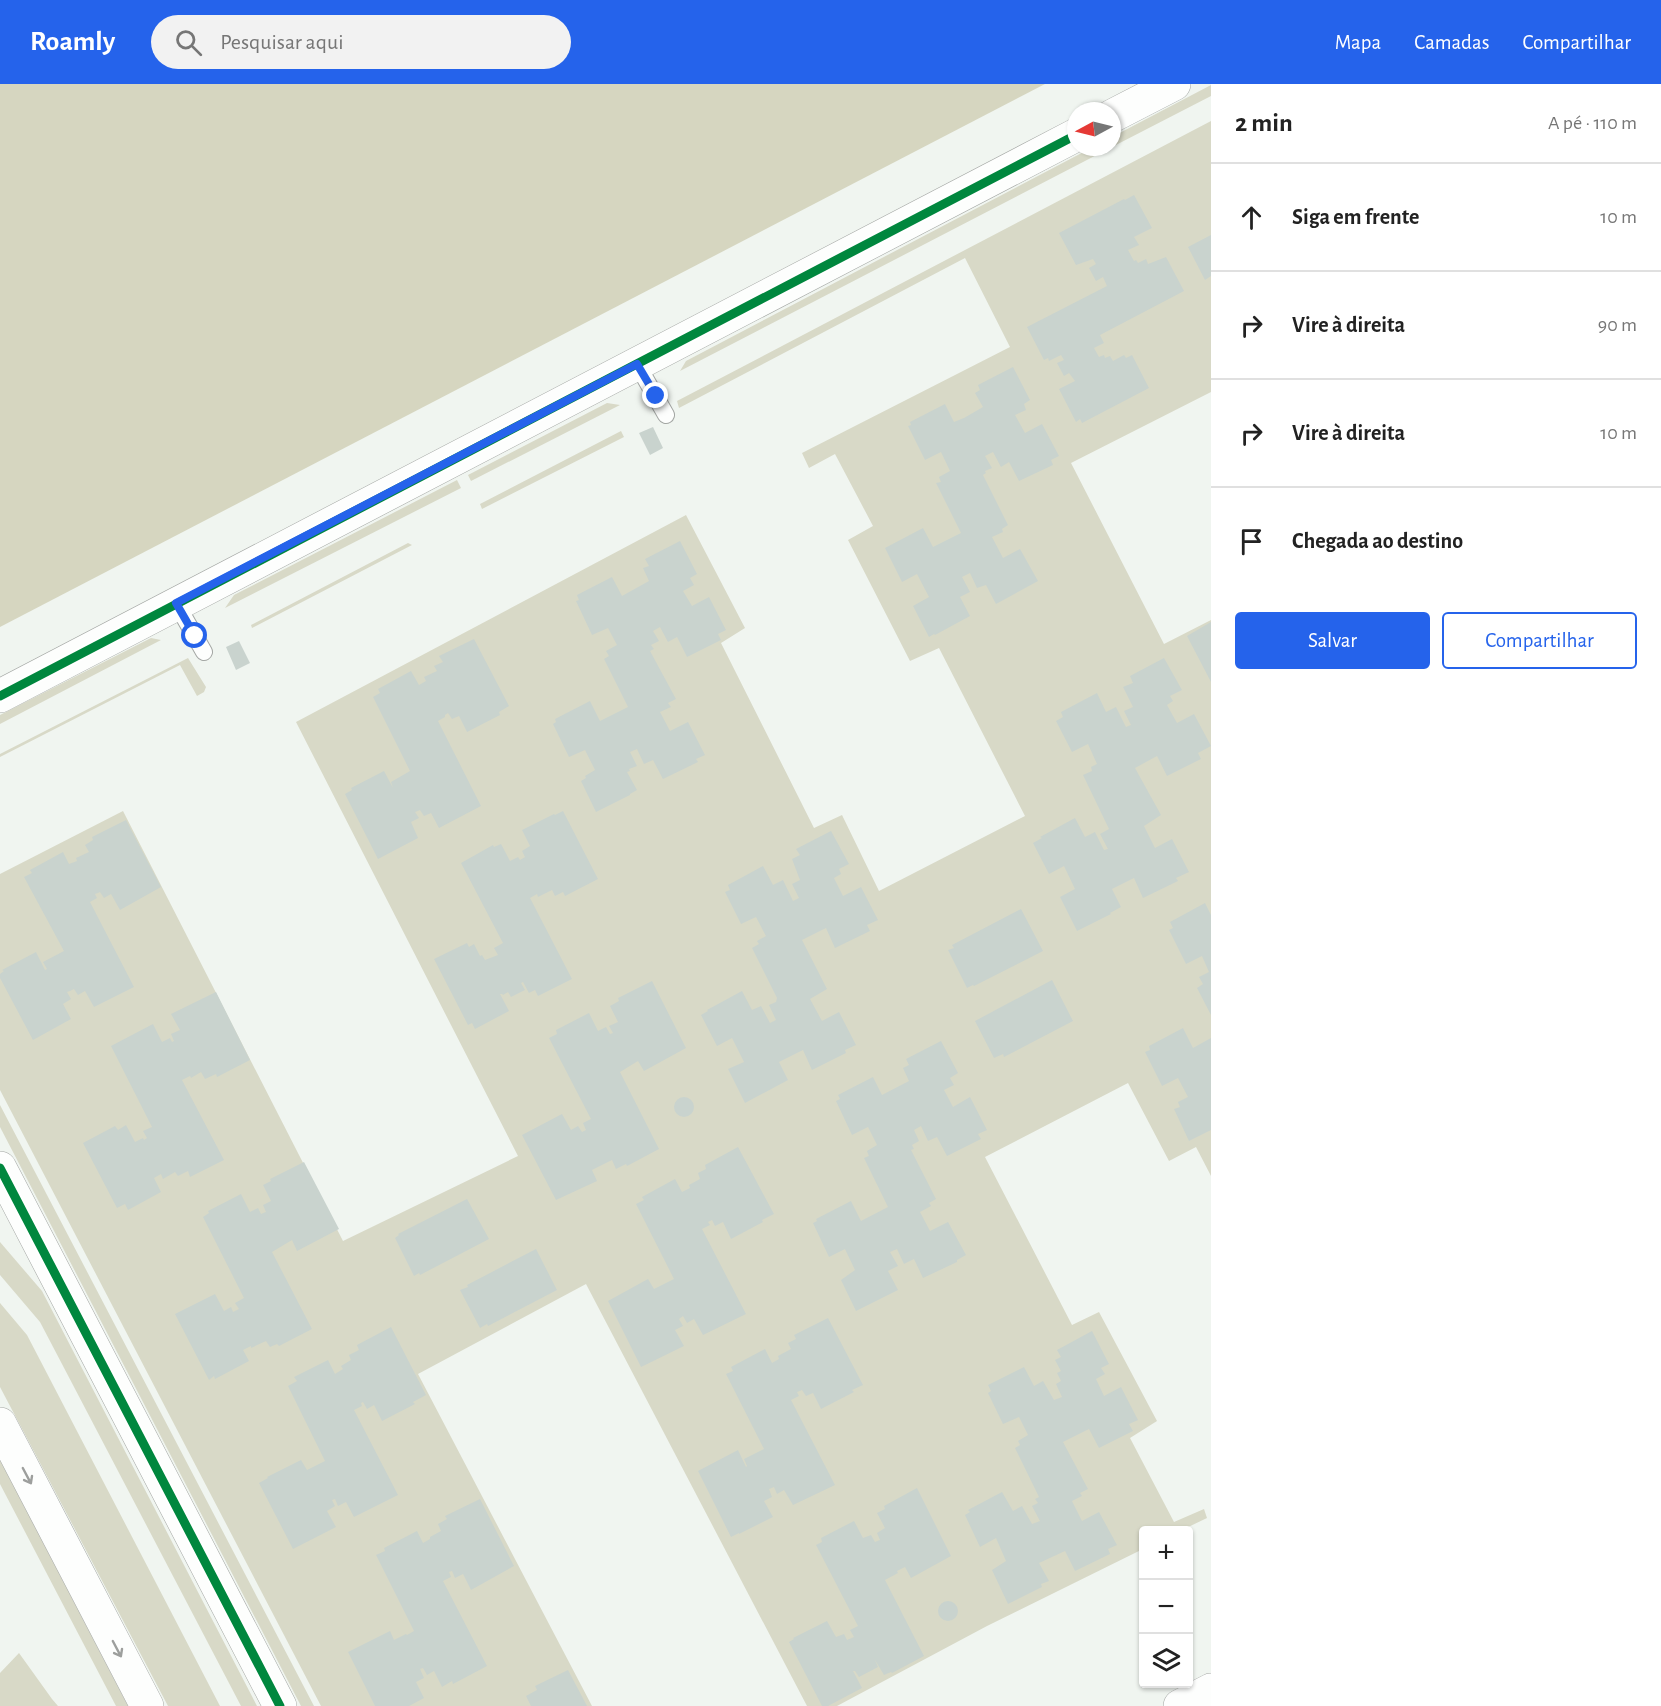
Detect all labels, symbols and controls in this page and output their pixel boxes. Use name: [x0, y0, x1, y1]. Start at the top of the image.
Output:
search box: [151, 15, 571, 69]
icon: search: [172, 26, 205, 59]
text: Roamly: [30, 28, 115, 56]
text: Pesquisar aqui: [220, 31, 344, 53]
text: Mapa: [1335, 32, 1381, 53]
text: Camadas: [1414, 32, 1489, 53]
text: Compartilhar: [1522, 32, 1631, 53]
north arrow: [1067, 102, 1121, 156]
text: 2 min: [1235, 110, 1293, 136]
text: A pé · 110 m: [1548, 113, 1637, 133]
icon: ahead: [1235, 201, 1268, 234]
text: Siga em frente: [1292, 206, 1419, 228]
text: 10 m: [1600, 207, 1637, 227]
icon: right: [1235, 309, 1268, 342]
text: Vire à direita: [1292, 314, 1405, 336]
text: 90 m: [1598, 315, 1637, 335]
route end: [642, 382, 668, 408]
icon: right: [1235, 417, 1268, 450]
text: Vire à direita: [1292, 422, 1405, 444]
text: 10 m: [1600, 423, 1637, 443]
icon: arrive: [1235, 525, 1268, 558]
text: Chegada ao destino: [1292, 530, 1463, 552]
button: Salvar: [1235, 612, 1430, 669]
button: Compartilhar: [1442, 612, 1637, 669]
route start: [181, 622, 207, 648]
one-way arrow: [22, 1466, 33, 1484]
map controls: [1139, 1526, 1193, 1688]
button: +: [1139, 1526, 1193, 1580]
button: −: [1139, 1580, 1193, 1634]
button: layers: [1139, 1634, 1193, 1688]
one-way arrow: [112, 1639, 123, 1657]

